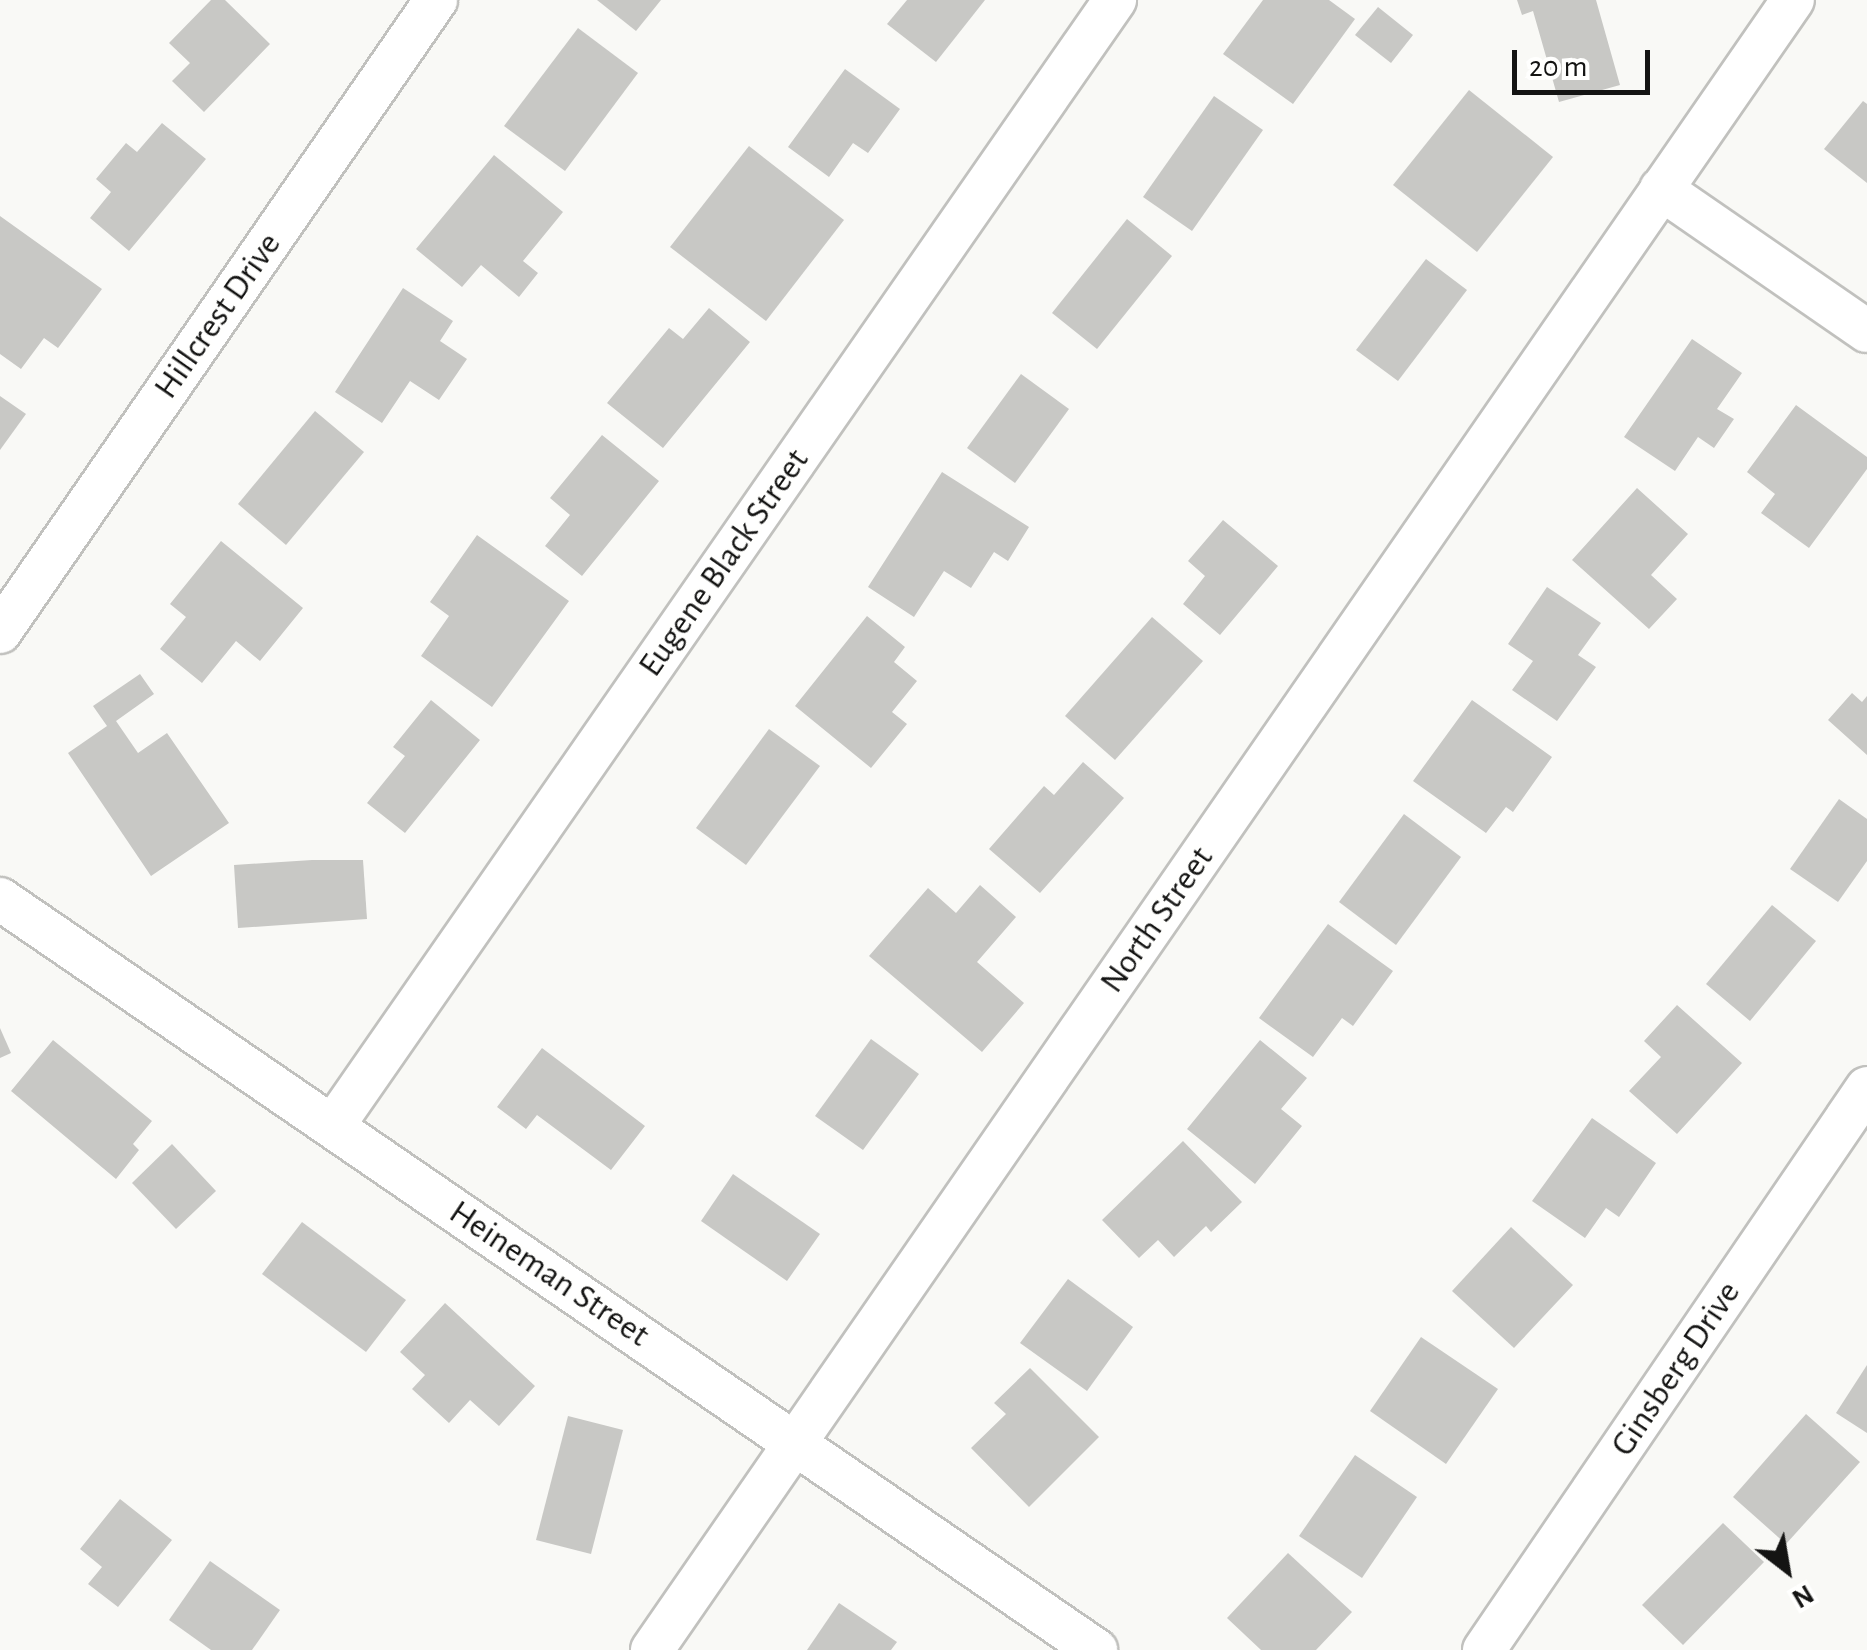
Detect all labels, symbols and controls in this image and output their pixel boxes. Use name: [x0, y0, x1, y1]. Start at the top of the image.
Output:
scale bar: [1517, 30, 1654, 92]
text: 20 m: [1529, 52, 1587, 82]
street label: Hillcrest Drive: [145, 225, 291, 407]
street label: Eugene Black Street: [630, 441, 818, 685]
street label: North Street: [1091, 839, 1223, 1001]
street label: Heineman Street: [441, 1192, 657, 1356]
street label: Ginsberg Drive: [1602, 1274, 1750, 1464]
north arrow: [1737, 1520, 1837, 1620]
text: N: [1787, 1579, 1818, 1613]

